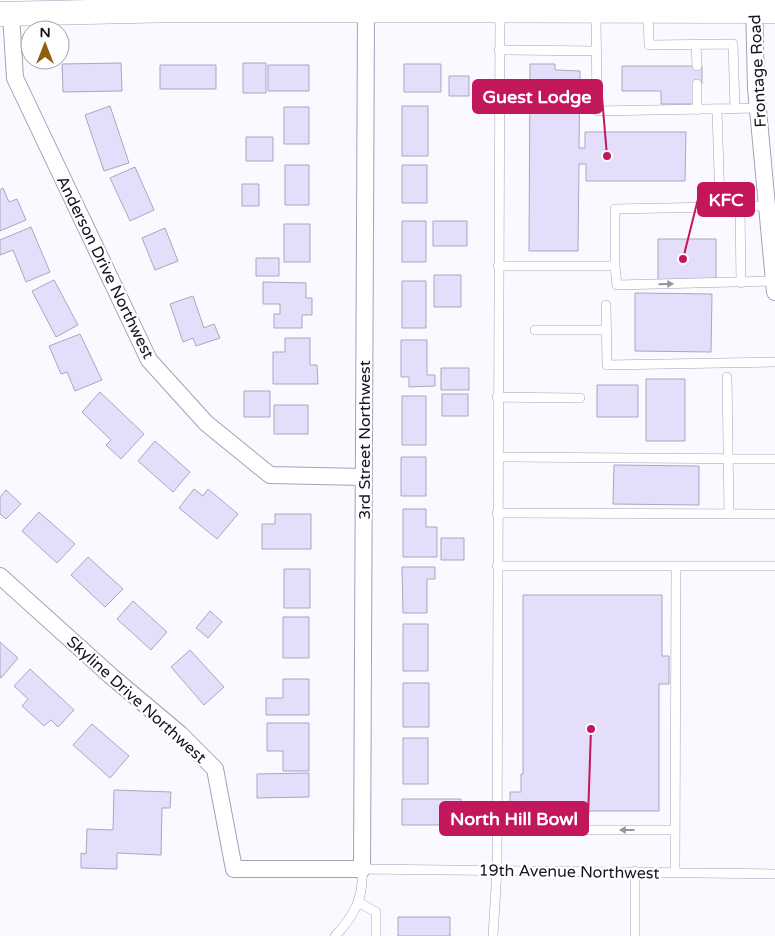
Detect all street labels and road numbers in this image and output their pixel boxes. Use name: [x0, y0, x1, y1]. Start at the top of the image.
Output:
street label: Frontage Road: [745, 14, 771, 128]
street label: Anderson Drive Northwest: [52, 173, 158, 362]
street label: 3rd Street Northwest: [355, 360, 375, 520]
street label: Skyline Drive Northwest: [62, 632, 210, 768]
street label: 19th Avenue Northwest: [478, 860, 660, 884]

